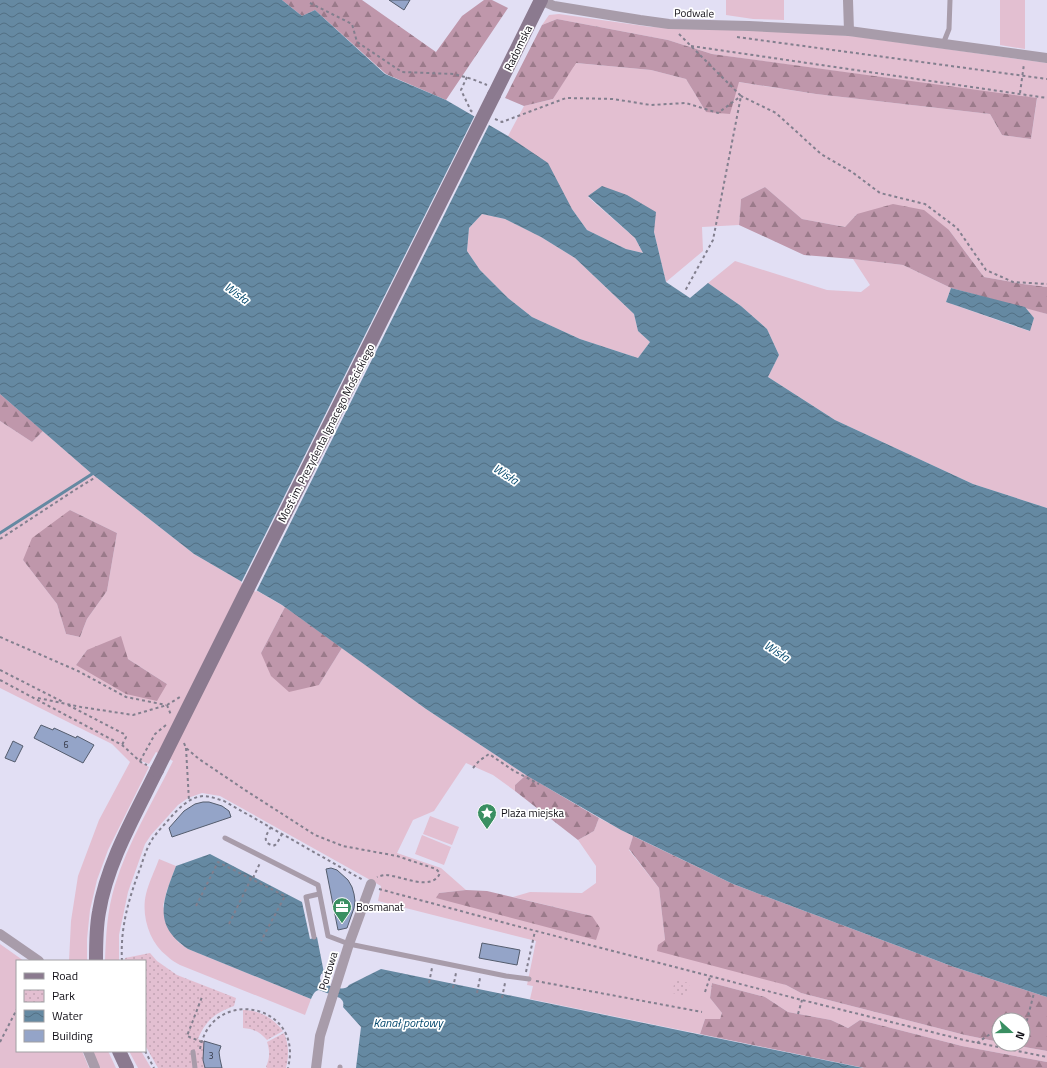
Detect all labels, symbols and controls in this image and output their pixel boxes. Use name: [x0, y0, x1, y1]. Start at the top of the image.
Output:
street label: Podwale: [674, 5, 715, 21]
street label: Radomska: [500, 22, 536, 74]
water label: Wisła: [221, 277, 254, 309]
street label: Most im. Prezydenta Ignacego Mościckiego: [274, 341, 378, 525]
water label: Wisła: [490, 459, 523, 490]
water label: Wisła: [761, 636, 794, 667]
house number: 6: [63, 738, 69, 751]
place icon: Plaża miejska: [476, 802, 498, 830]
place label: Plaża miejska: [501, 805, 564, 821]
office icon: Bosmanat: [331, 896, 353, 924]
place label: Bosmanat: [356, 899, 404, 915]
street label: Portowa: [315, 949, 342, 992]
legend: [16, 960, 146, 1052]
text: Road: [52, 966, 78, 985]
text: Park: [52, 986, 75, 1005]
text: Water: [52, 1006, 83, 1025]
north arrow: [991, 1012, 1031, 1052]
water label: Kanał portowy: [373, 1013, 444, 1032]
text: Building: [52, 1026, 93, 1045]
text: N: [1012, 1029, 1029, 1042]
house number: 3: [208, 1049, 214, 1062]

